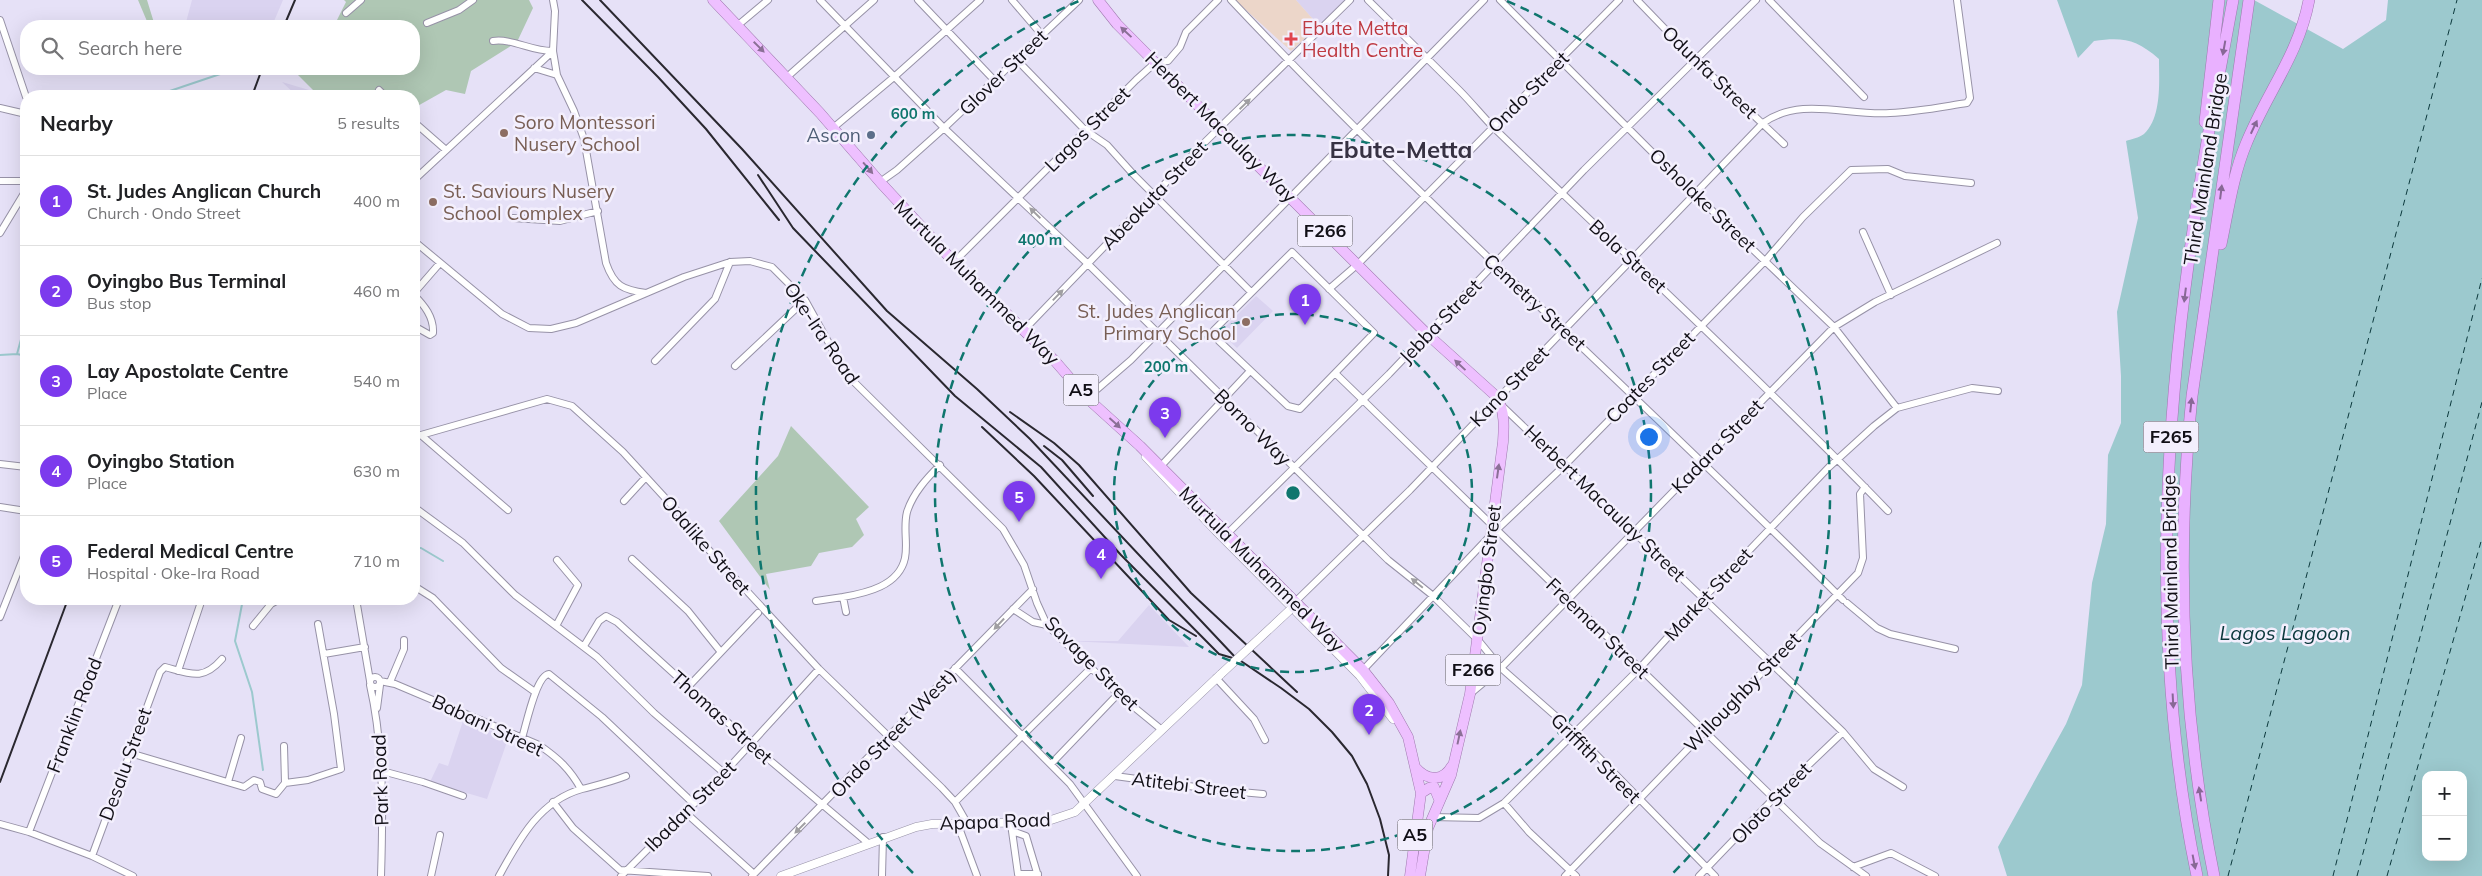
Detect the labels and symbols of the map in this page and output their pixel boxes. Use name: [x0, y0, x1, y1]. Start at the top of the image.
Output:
place label: Ebute Metta Health Centre: [1302, 16, 1423, 62]
street label: Odunfa Street: [1657, 21, 1763, 124]
street label: Glover Street: [954, 24, 1053, 120]
one-way arrow: [1120, 26, 1132, 38]
marker: Ebute Metta Health Centre: [1284, 32, 1298, 46]
one-way arrow: [2220, 40, 2228, 56]
one-way arrow: [753, 41, 765, 53]
street label: Herbert Macaulay Way: [1140, 46, 1302, 208]
street label: Ondo Street: [1482, 46, 1574, 138]
street label: Third Mainland Bridge: [2178, 71, 2232, 267]
street label: Lagos Street: [1039, 81, 1135, 177]
one-way arrow: [1239, 98, 1251, 110]
text: 600 m: [891, 104, 935, 123]
place label: Soro Montessori Nusery School: [514, 110, 656, 156]
one-way arrow: [2250, 120, 2258, 134]
place label: Ascon: [807, 123, 861, 147]
marker: Soro Montessori Nusery School: [498, 127, 510, 139]
marker: Ascon: [865, 129, 877, 141]
district label: Ebute-Metta: [1330, 134, 1472, 164]
street label: Abeokuta Street: [1096, 135, 1212, 255]
street label: Osholake Street: [1645, 143, 1762, 257]
one-way arrow: [862, 162, 874, 174]
place label: St. Saviours Nusery School Complex: [443, 179, 614, 225]
one-way arrow: [2217, 183, 2225, 199]
street label: Murtula Muhammed Way: [889, 194, 1065, 370]
marker: St. Saviours Nusery School Complex: [427, 196, 439, 208]
one-way arrow: [1029, 207, 1041, 219]
street label: Bola Street: [1584, 214, 1672, 298]
road number: F266: [1298, 216, 1352, 247]
text: 400 m: [1018, 230, 1062, 249]
street label: Cemetry Street: [1479, 248, 1591, 356]
street label: Jebba Street: [1394, 273, 1486, 368]
street label: Oke-Ira Road: [779, 278, 865, 388]
pin: 1: [1289, 284, 1321, 325]
one-way arrow: [2181, 287, 2189, 303]
one-way arrow: [1052, 289, 1064, 301]
place label: St. Judes Anglican Primary School: [1077, 299, 1236, 345]
marker: St. Judes Anglican Primary School: [1240, 316, 1252, 328]
street label: Coates Street: [1600, 326, 1700, 428]
street label: Kano Street: [1465, 340, 1554, 431]
text: 200 m: [1144, 357, 1188, 376]
one-way arrow: [1455, 359, 1467, 371]
road number: A5: [1064, 374, 1098, 406]
street label: Borno Way: [1209, 383, 1297, 471]
street label: Kadara Street: [1666, 394, 1768, 498]
one-way arrow: [2187, 396, 2195, 412]
pin: 3: [1149, 397, 1181, 438]
one-way arrow: [1108, 417, 1120, 429]
street label: Herbert Macaulay Street: [1519, 420, 1691, 587]
road number: F265: [2144, 422, 2198, 452]
your location: [1636, 424, 1662, 450]
one-way arrow: [1494, 463, 1502, 479]
street label: Third Mainland Bridge: [2156, 475, 2184, 669]
pin: 5: [1003, 481, 1035, 522]
street label: Murtula Muhammed Way: [1174, 481, 1350, 657]
centre of rings: [1284, 484, 1302, 502]
street label: Odalike Street: [656, 490, 756, 600]
street label: Oyingbo Street: [1466, 503, 1506, 637]
pin: 4: [1085, 538, 1117, 579]
street label: Market Street: [1659, 542, 1757, 646]
street label: Freeman Street: [1541, 573, 1655, 684]
one-way arrow: [1411, 577, 1424, 588]
street label: Savage Street: [1040, 611, 1144, 715]
one-way arrow: [993, 617, 1005, 629]
water label: Lagos Lagoon: [2219, 620, 2351, 645]
street label: Willoughby Street: [1679, 627, 1806, 757]
street label: Franklin Road: [41, 654, 107, 776]
road number: F266: [1446, 654, 1500, 686]
street label: Ondo Street (West): [825, 663, 961, 803]
street label: Thomas Street: [666, 665, 778, 769]
street label: Babani Street: [428, 689, 548, 761]
pin: 2: [1353, 694, 1385, 735]
one-way arrow: [2169, 694, 2177, 710]
street label: Desalu Street: [93, 704, 157, 824]
street label: Griffith Street: [1546, 708, 1646, 808]
one-way arrow: [1456, 728, 1464, 744]
street label: Park Road: [366, 734, 394, 826]
street label: Ibadan Street: [639, 755, 741, 857]
street label: Oloto Street: [1726, 757, 1816, 849]
street label: Atitebi Street: [1130, 766, 1248, 804]
one-way arrow: [2195, 785, 2203, 801]
street label: Apapa Road: [939, 807, 1051, 835]
road number: A5: [1398, 820, 1432, 850]
one-way arrow: [794, 822, 806, 834]
one-way arrow: [2190, 855, 2198, 870]

